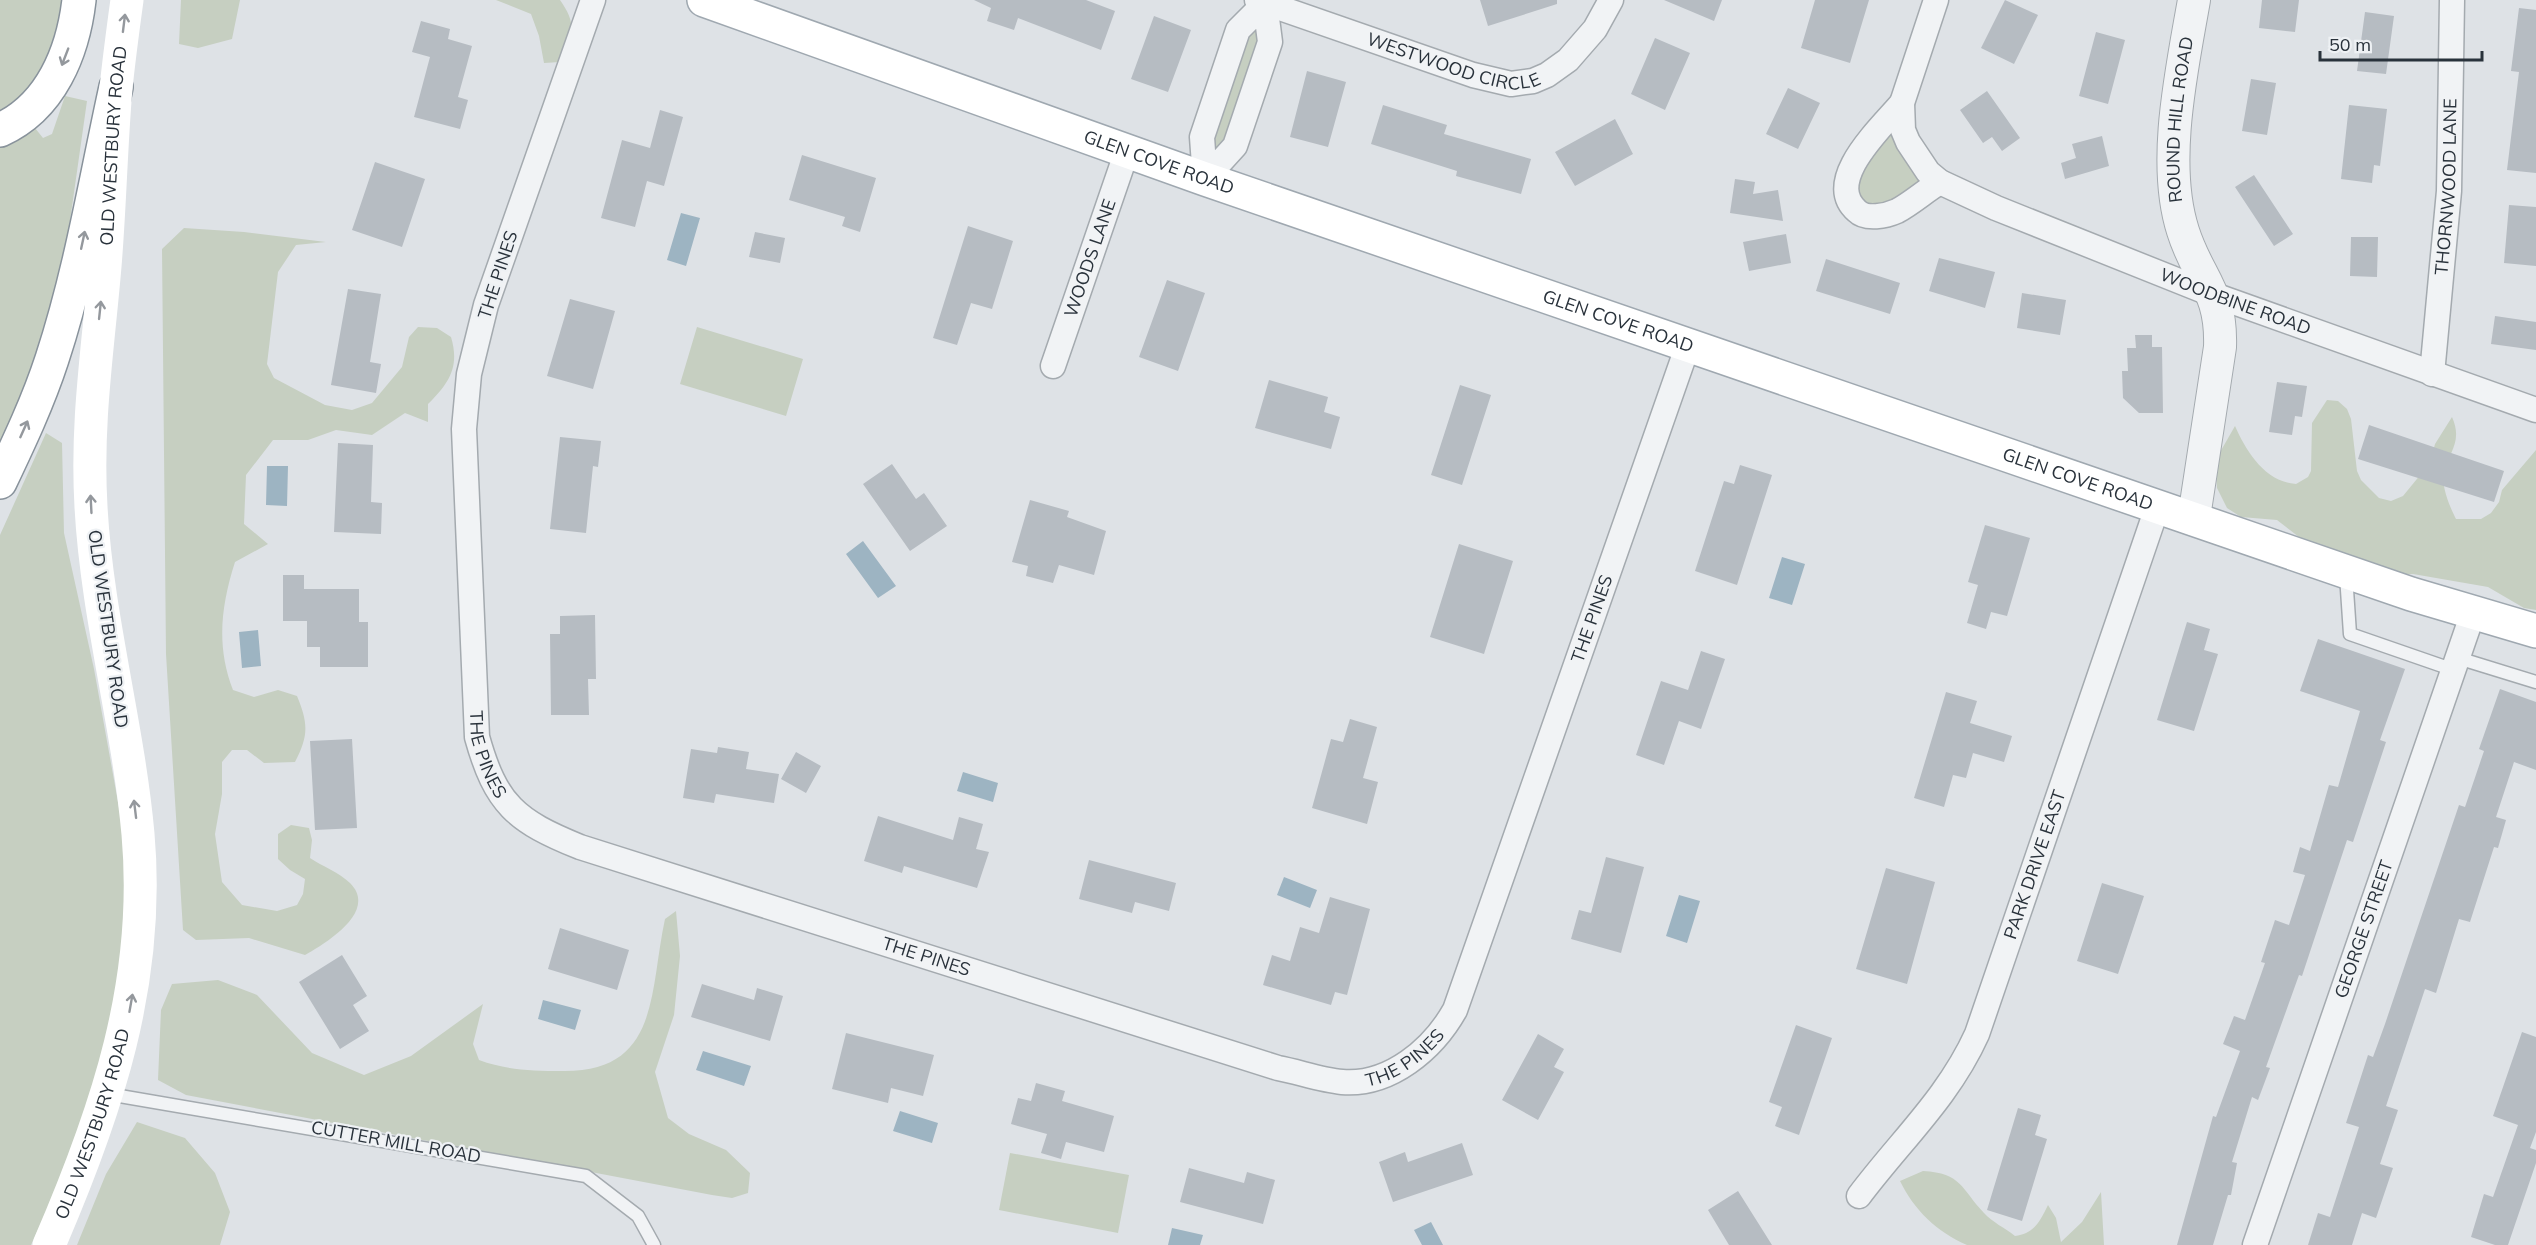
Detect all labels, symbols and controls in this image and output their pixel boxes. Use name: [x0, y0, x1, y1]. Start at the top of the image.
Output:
one-way arrow: [119, 13, 130, 33]
scale bar: [2320, 24, 2482, 62]
street label: WESTWOOD CIRCLE: [1364, 27, 1544, 95]
text: 50 m: [2329, 33, 2371, 56]
street label: ROUND HILL ROAD: [2161, 35, 2198, 204]
street label: OLD WESTBURY ROAD: [95, 44, 132, 246]
one-way arrow: [59, 47, 70, 65]
street label: THORNWOOD LANE: [2429, 98, 2461, 276]
street label: GLEN COVE ROAD: [1081, 125, 1237, 199]
street label: WOODS LANE: [1059, 196, 1121, 320]
street label: THE PINES: [472, 228, 523, 322]
one-way arrow: [78, 231, 89, 251]
street label: WOODBINE ROAD: [2157, 263, 2314, 340]
street label: GLEN COVE ROAD: [1540, 284, 1697, 357]
one-way arrow: [95, 300, 106, 320]
one-way arrow: [19, 420, 31, 438]
street label: GLEN COVE ROAD: [2000, 442, 2156, 515]
one-way arrow: [85, 495, 96, 515]
street label: OLD WESTBURY ROAD: [83, 528, 134, 730]
street label: THE PINES: [1566, 572, 1618, 666]
street label: THE PINES: [465, 710, 512, 803]
street label: PARK DRIVE EAST: [1998, 787, 2071, 942]
one-way arrow: [129, 799, 140, 819]
street label: GEORGE STREET: [2329, 857, 2398, 1001]
street label: THE PINES: [879, 931, 974, 981]
one-way arrow: [126, 993, 137, 1013]
street label: THE PINES: [1363, 1024, 1449, 1092]
street label: OLD WESTBURY ROAD: [49, 1026, 135, 1223]
street label: CUTTER MILL ROAD: [309, 1115, 483, 1168]

